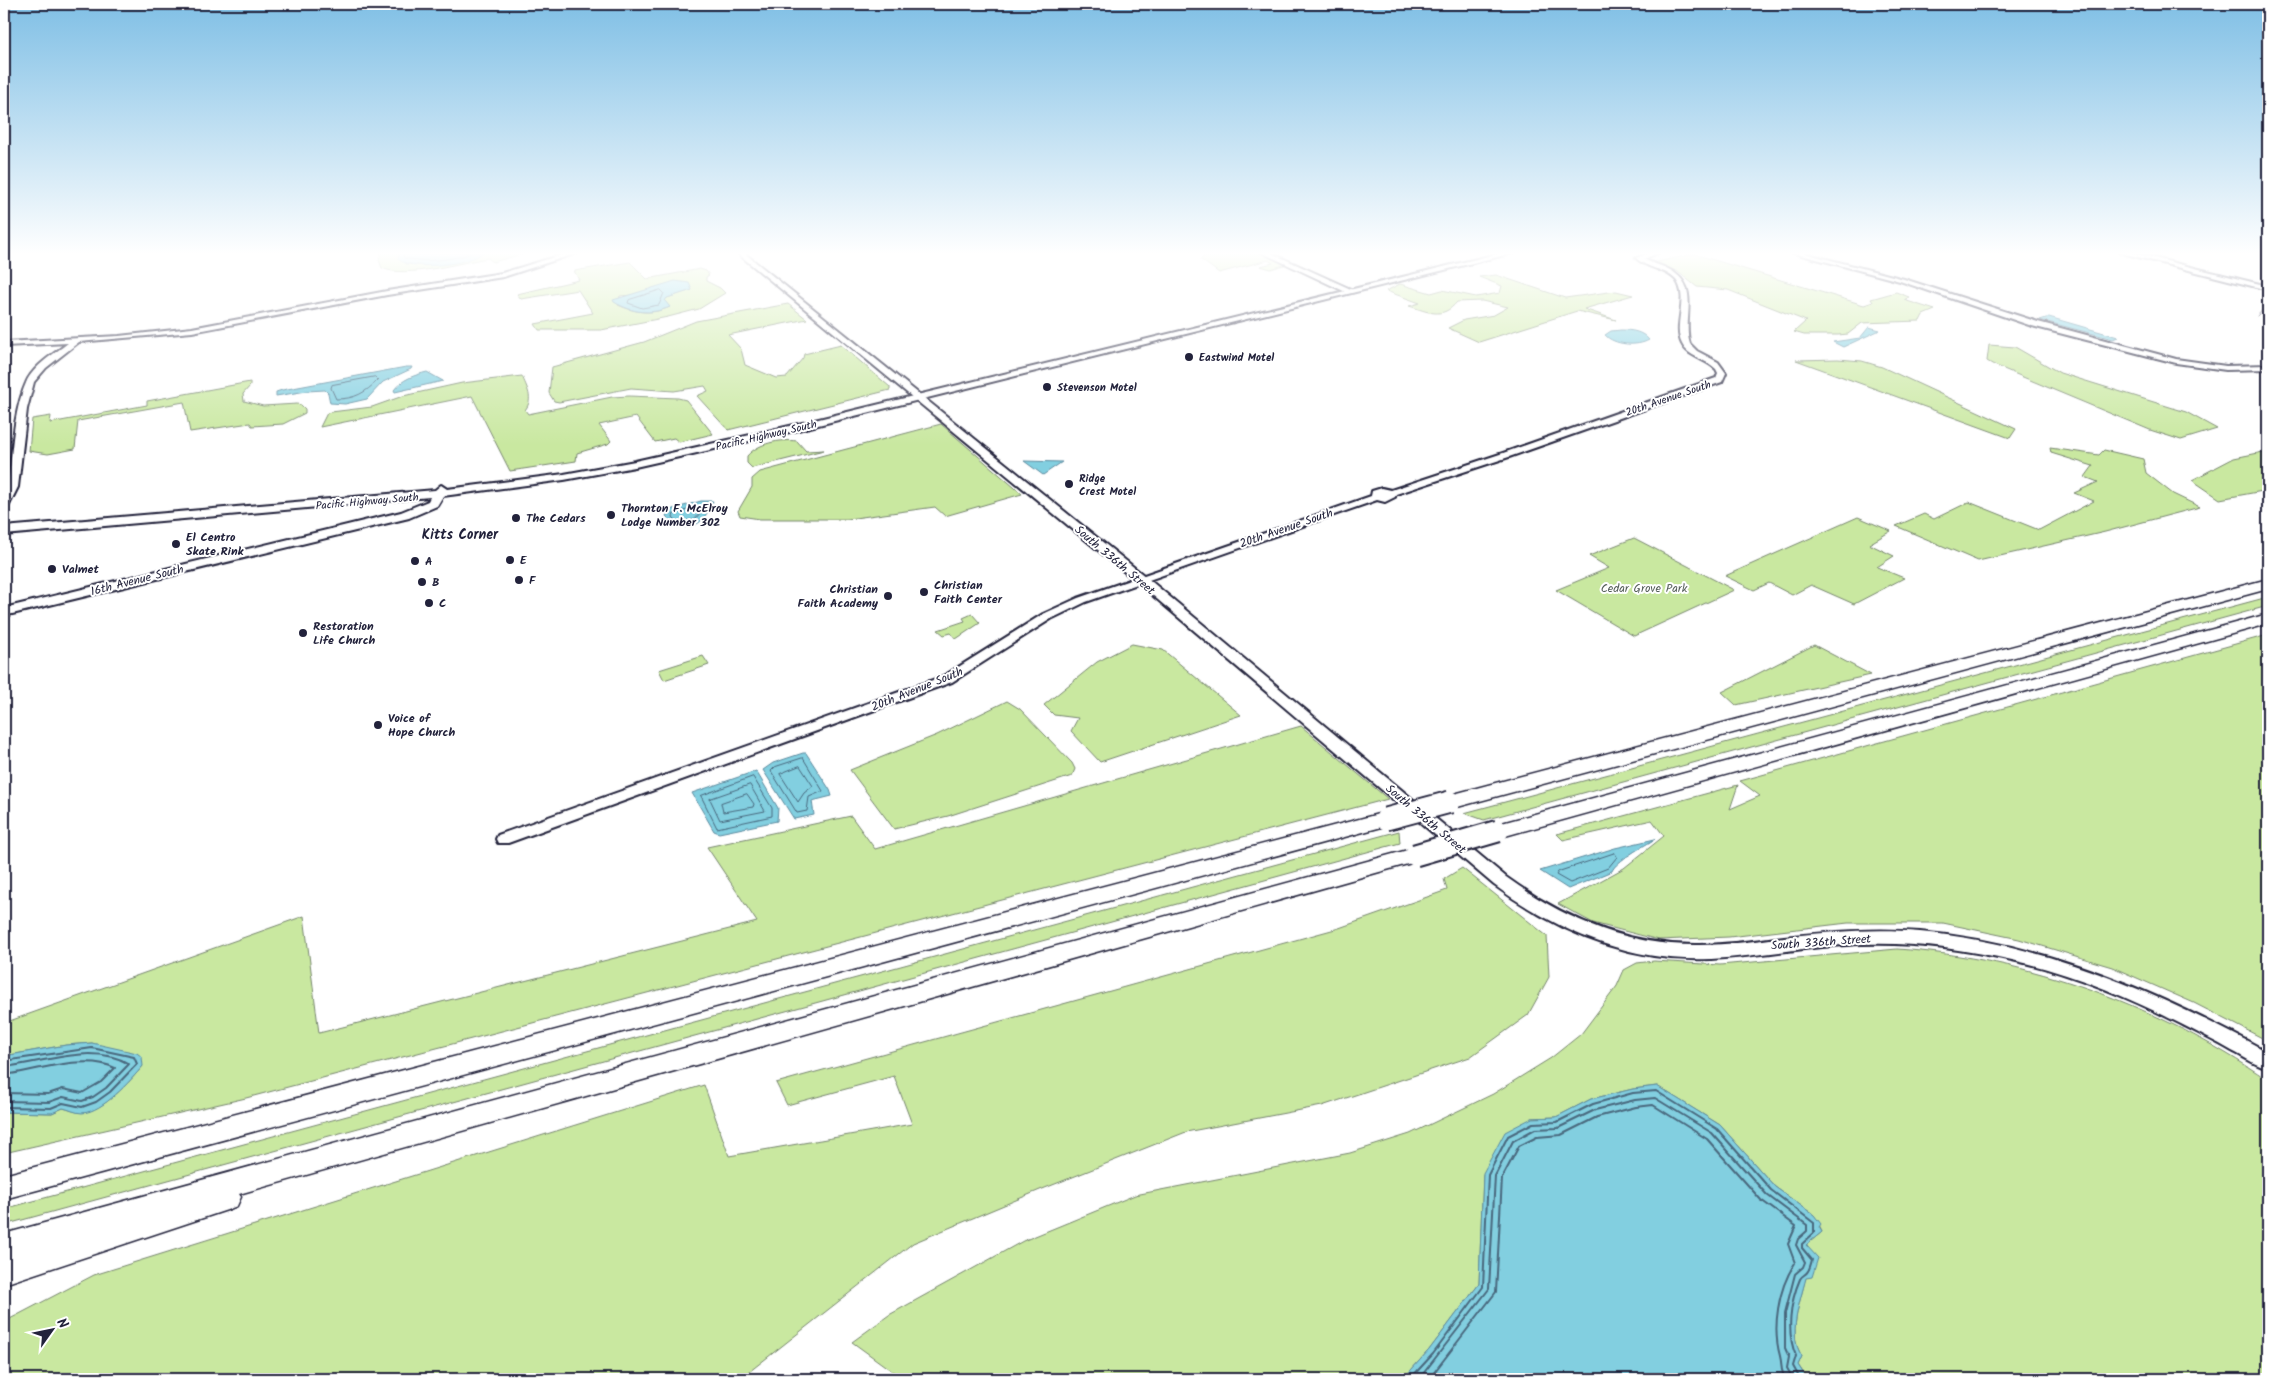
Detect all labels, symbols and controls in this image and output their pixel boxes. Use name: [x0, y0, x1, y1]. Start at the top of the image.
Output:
place label: Eastwind Motel: [1199, 349, 1274, 367]
marker: Eastwind Motel: [1183, 351, 1195, 363]
street label: 20th Avenue South: [1623, 376, 1714, 422]
place label: Stevenson Motel: [1057, 379, 1137, 397]
marker: Stevenson Motel: [1041, 381, 1053, 393]
street label: Pacific Highway South: [714, 416, 819, 456]
place label: Ridge Crest Motel: [1079, 470, 1136, 501]
marker: Ridge Crest Motel: [1063, 478, 1075, 490]
street label: Pacific Highway South: [315, 489, 419, 515]
place label: Thornton F. McElroy Lodge Number 302: [621, 499, 728, 532]
street label: 20th Avenue South: [1237, 504, 1335, 553]
place label: The Cedars: [526, 509, 586, 528]
marker: Thornton F. McElroy Lodge Number 302: [605, 509, 617, 521]
marker: The Cedars: [510, 512, 522, 524]
street label: South 336th Street: [1070, 521, 1159, 600]
district label: Kitts Corner: [422, 524, 499, 546]
place label: El Centro Skate Rink: [186, 528, 245, 561]
marker: El Centro Skate Rink: [170, 538, 182, 550]
place label: E: [520, 551, 528, 570]
place label: A: [425, 552, 433, 571]
marker: E: [504, 554, 516, 566]
marker: A: [409, 555, 421, 567]
place label: Valmet: [62, 560, 99, 579]
street label: 16th Avenue South: [89, 560, 186, 601]
marker: Valmet: [46, 563, 58, 575]
place label: F: [529, 571, 537, 590]
place label: B: [432, 573, 440, 592]
marker: F: [513, 574, 525, 586]
marker: B: [416, 576, 428, 588]
place label: Christian Faith Center: [934, 576, 1003, 609]
park label: Cedar Grove Park: [1601, 579, 1688, 598]
place label: Christian Faith Academy: [798, 580, 879, 613]
marker: Christian Faith Center: [918, 586, 930, 598]
marker: Christian Faith Academy: [882, 590, 894, 602]
place label: C: [439, 594, 446, 613]
marker: C: [423, 597, 435, 609]
place label: Restoration Life Church: [313, 617, 376, 650]
marker: Restoration Life Church: [297, 627, 309, 639]
street label: 20th Avenue South: [868, 662, 966, 717]
place label: Voice of Hope Church: [388, 709, 455, 742]
marker: Voice of Hope Church: [372, 719, 384, 731]
street label: South 336th Street: [1381, 780, 1470, 859]
street label: South 336th Street: [1770, 930, 1872, 955]
north arrow: [28, 1306, 78, 1356]
text: N: [50, 1314, 74, 1333]

